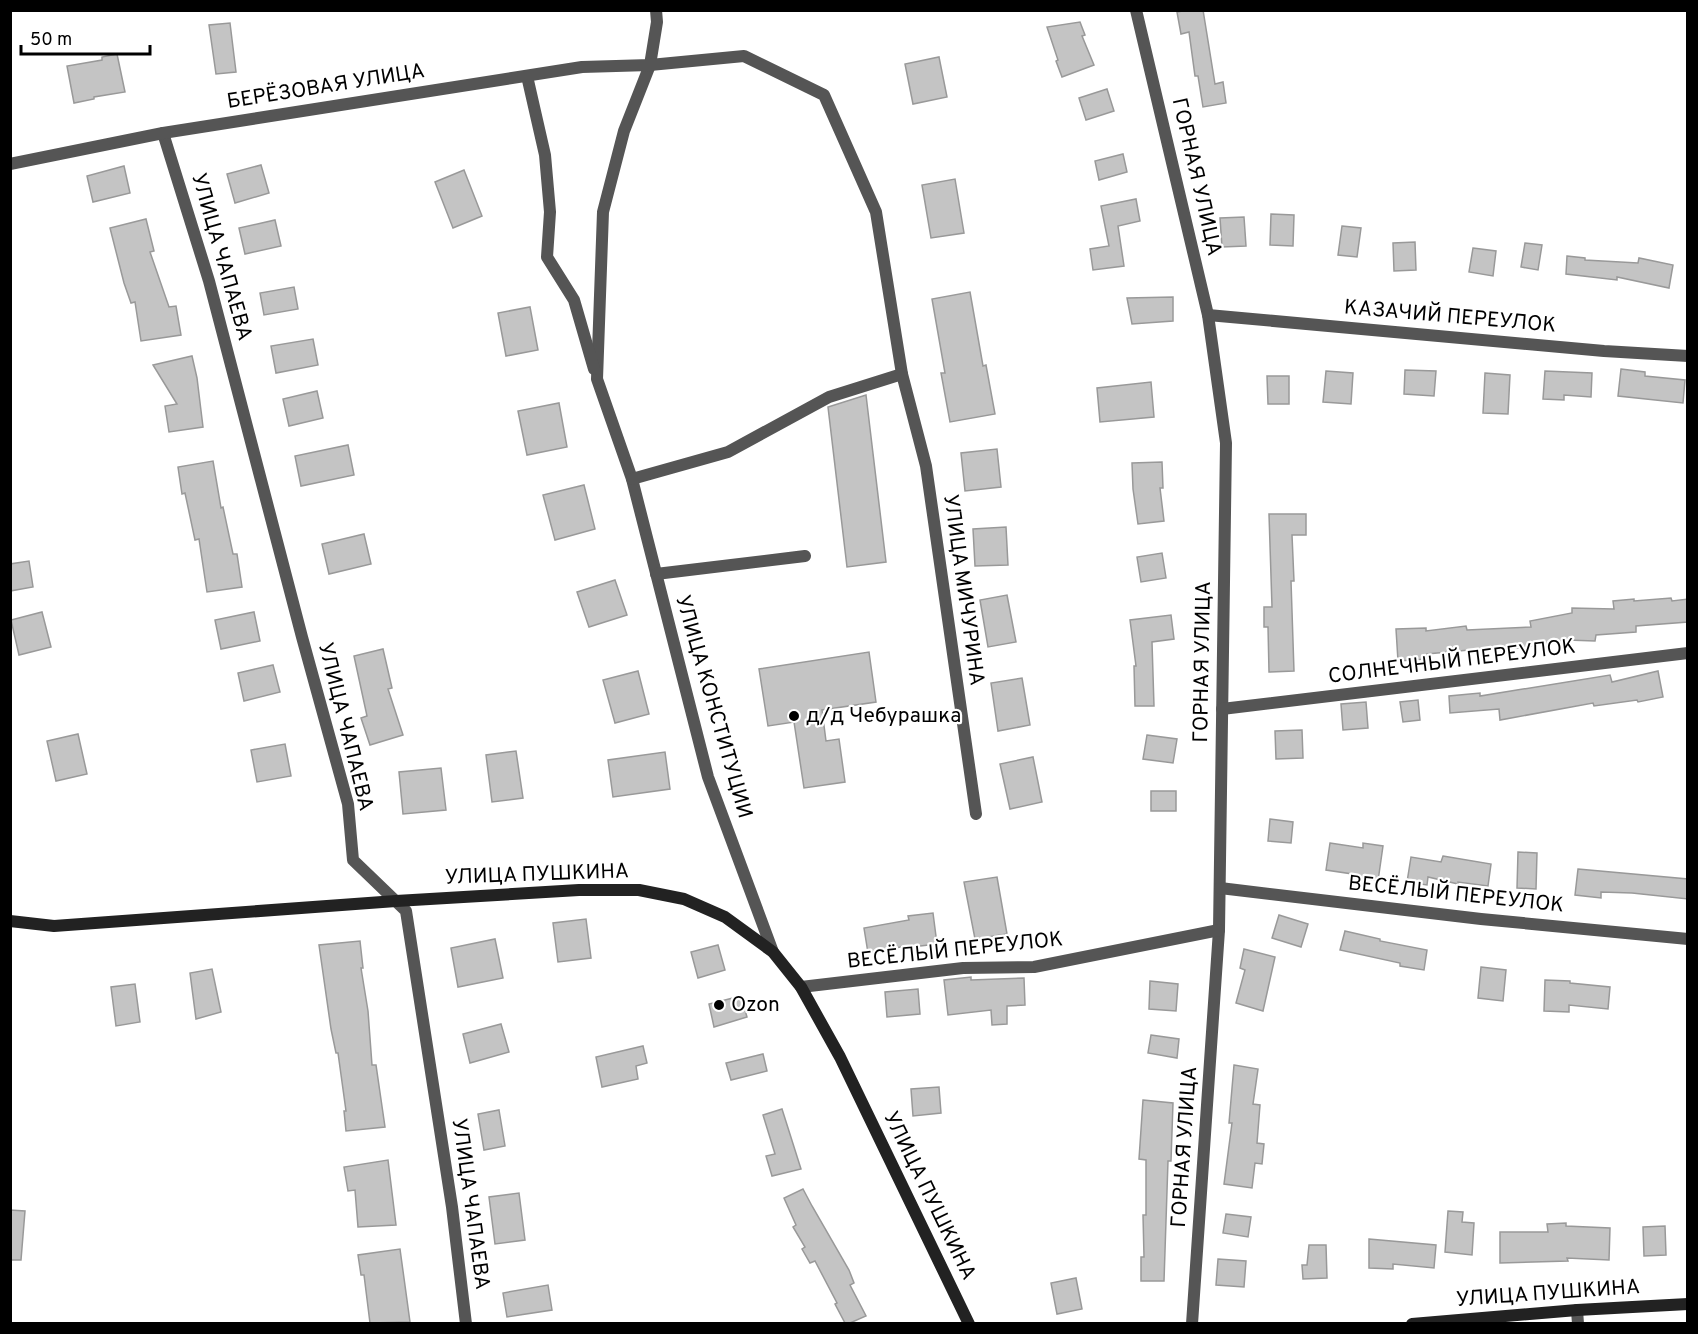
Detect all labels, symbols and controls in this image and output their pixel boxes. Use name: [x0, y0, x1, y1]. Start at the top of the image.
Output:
scale bar: [21, 18, 150, 56]
text: 50 m: [30, 29, 72, 52]
street label: БЕРЁЗОВАЯ УЛИЦА: [225, 58, 427, 116]
street label: ГОРНАЯ УЛИЦА: [1165, 95, 1227, 259]
street label: УЛИЦА ЧАПАЕВА: [184, 170, 258, 344]
street label: КАЗАЧИЙ ПЕРЕУЛОК: [1343, 293, 1557, 340]
street label: УЛИЦА МИЧУРИНА: [936, 493, 990, 687]
street label: ГОРНАЯ УЛИЦА: [1188, 581, 1218, 743]
street label: УЛИЦА КОНСТИТУЦИИ: [668, 592, 758, 822]
street label: СОЛНЕЧНЫЙ ПЕРЕУЛОК: [1327, 632, 1577, 691]
street label: УЛИЦА ЧАПАЕВА: [311, 640, 379, 814]
place label: д/д Чебурашка: [806, 703, 961, 730]
marker: д/д Чебурашка: [787, 709, 801, 723]
street label: УЛИЦА ПУШКИНА: [444, 858, 630, 892]
street label: ВЕСЁЛЫЙ ПЕРЕУЛОК: [1347, 869, 1565, 920]
street label: ВЕСЁЛЫЙ ПЕРЕУЛОК: [846, 925, 1064, 976]
place label: Ozon: [731, 992, 780, 1019]
marker: Ozon: [712, 998, 726, 1012]
street label: ГОРНАЯ УЛИЦА: [1166, 1065, 1204, 1229]
street label: УЛИЦА ПУШКИНА: [876, 1107, 982, 1285]
street label: УЛИЦА ЧАПАЕВА: [445, 1117, 495, 1291]
street label: УЛИЦА ПУШКИНА: [1455, 1274, 1641, 1314]

